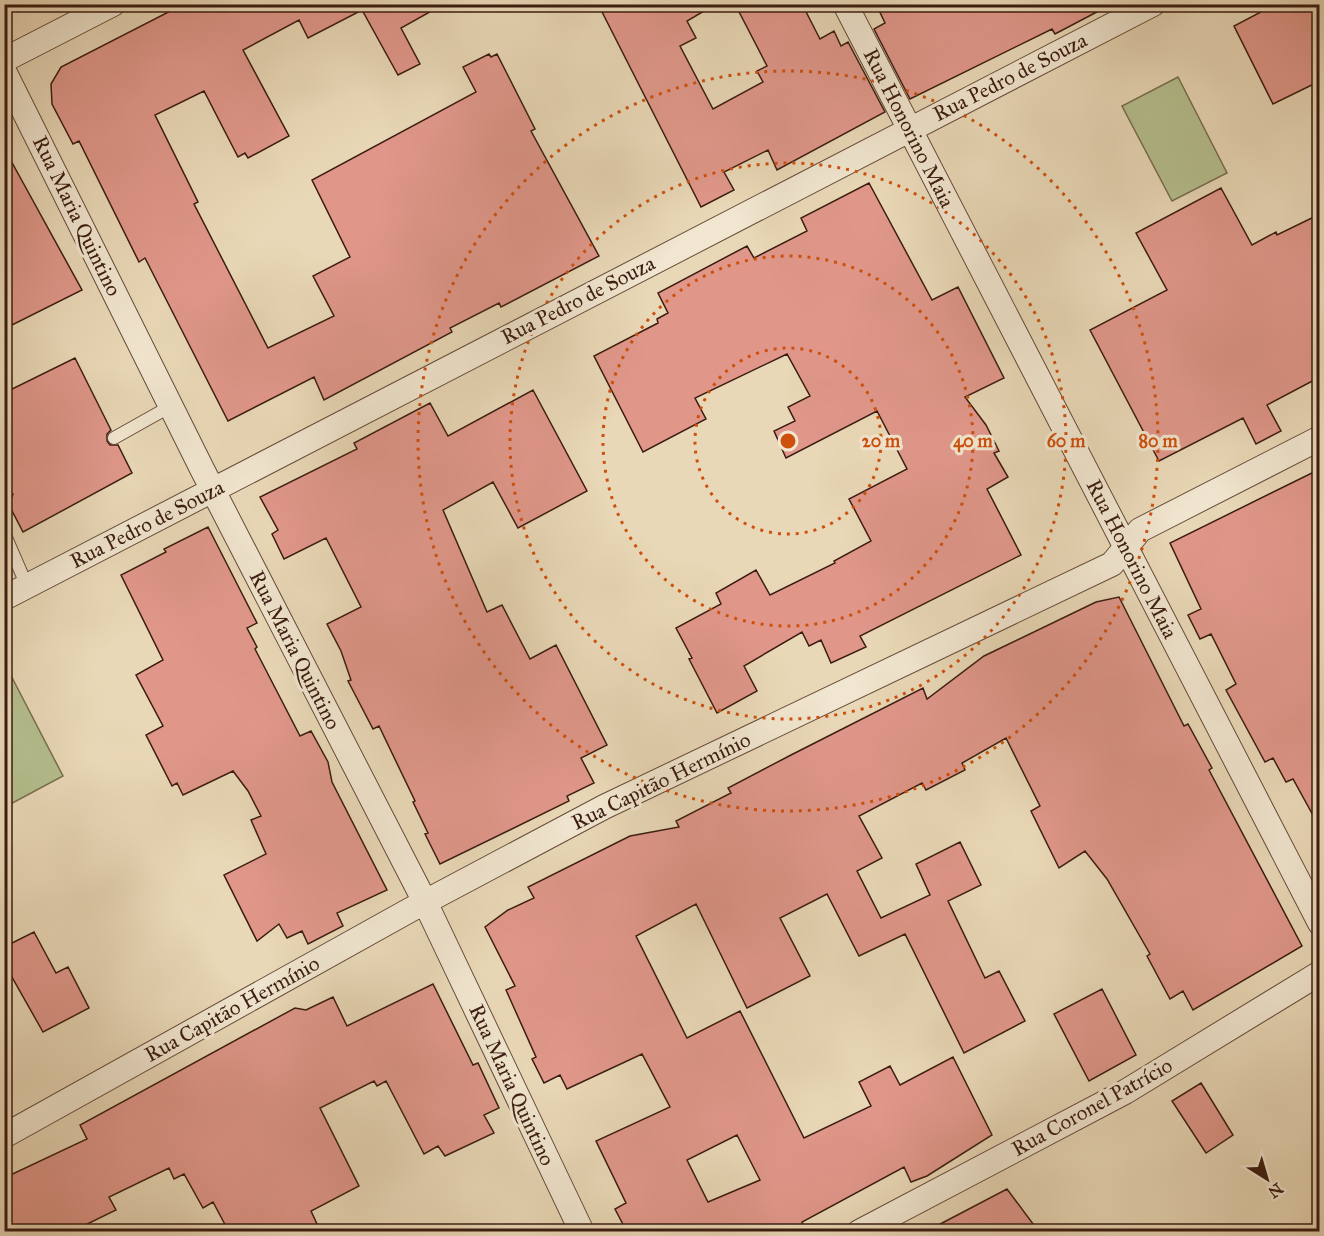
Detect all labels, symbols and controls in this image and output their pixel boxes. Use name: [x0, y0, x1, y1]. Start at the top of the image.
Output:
street label: Rua Pedro de Souza: [929, 27, 1091, 127]
street label: Rua Honorino Maia: [858, 44, 960, 212]
street label: Rua Maria Quintino: [27, 132, 127, 301]
street label: Rua Pedro de Souza: [497, 250, 659, 350]
text: 20 m: [862, 430, 901, 452]
text: 40 m: [953, 430, 994, 453]
text: 60 m: [1047, 430, 1086, 452]
text: 80 m: [1138, 430, 1178, 452]
centre of rings: [778, 431, 798, 451]
street label: Rua Pedro de Souza: [66, 474, 228, 574]
street label: Rua Honorino Maia: [1081, 475, 1183, 643]
street label: Rua Maria Quintino: [244, 566, 346, 734]
street label: Rua Capitão Hermínio: [567, 726, 755, 836]
street label: Rua Capitão Hermínio: [140, 950, 324, 1068]
street label: Rua Maria Quintino: [463, 1000, 561, 1170]
street label: Rua Coronel Patrício: [1007, 1052, 1177, 1162]
north arrow: [1237, 1149, 1297, 1209]
text: N: [1264, 1179, 1287, 1203]

